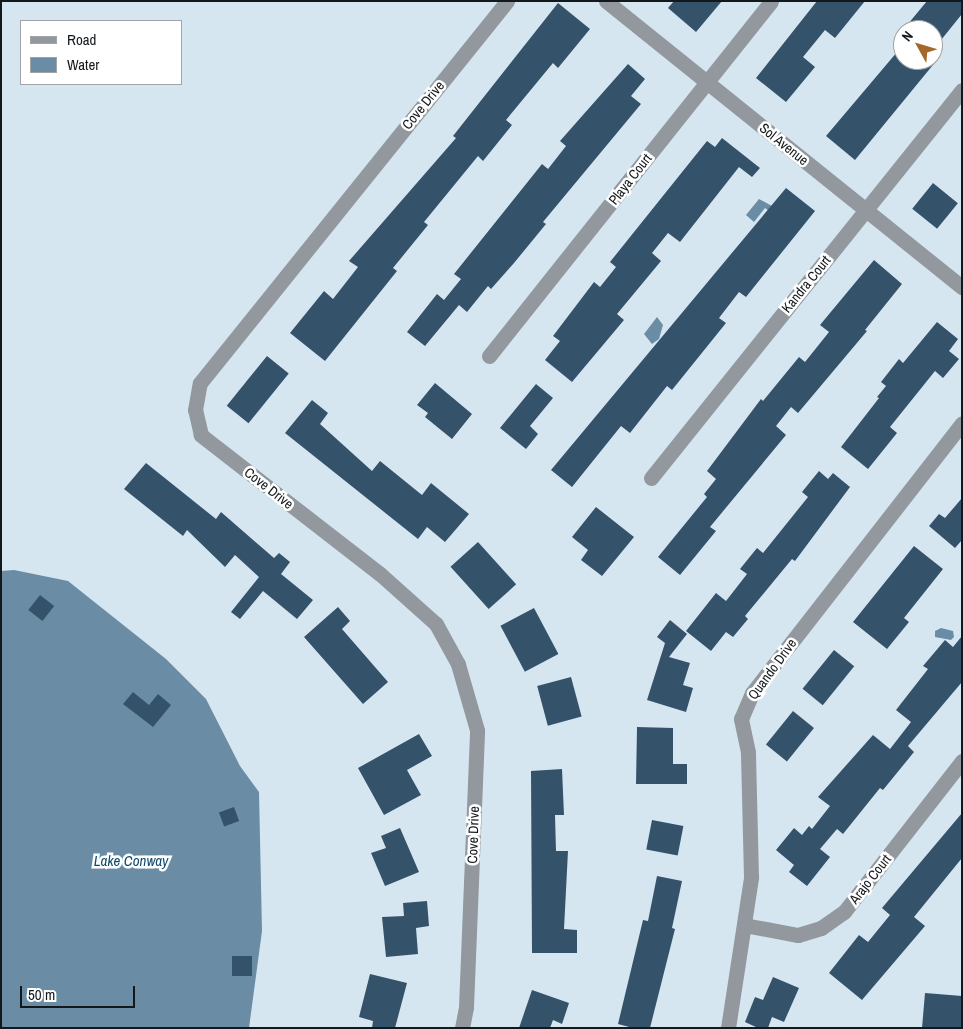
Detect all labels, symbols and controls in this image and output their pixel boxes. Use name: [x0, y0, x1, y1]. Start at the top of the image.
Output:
legend: [20, 20, 182, 85]
north arrow: [893, 20, 943, 70]
text: N: [898, 27, 917, 45]
text: Road: [67, 29, 96, 50]
text: Water: [67, 54, 99, 75]
street label: Cove Drive: [398, 77, 448, 133]
street label: Sol Avenue: [756, 119, 812, 169]
street label: Playa Court: [605, 150, 655, 208]
street label: Kandra Court: [778, 252, 834, 316]
street label: Cove Drive: [241, 464, 297, 512]
street label: Quando Drive: [744, 635, 800, 703]
street label: Cove Drive: [464, 806, 482, 864]
street label: Arajo Court: [846, 851, 894, 907]
water label: Lake Conway: [94, 852, 168, 870]
scale bar: [22, 976, 138, 1008]
text: 50 m: [28, 984, 55, 1005]

